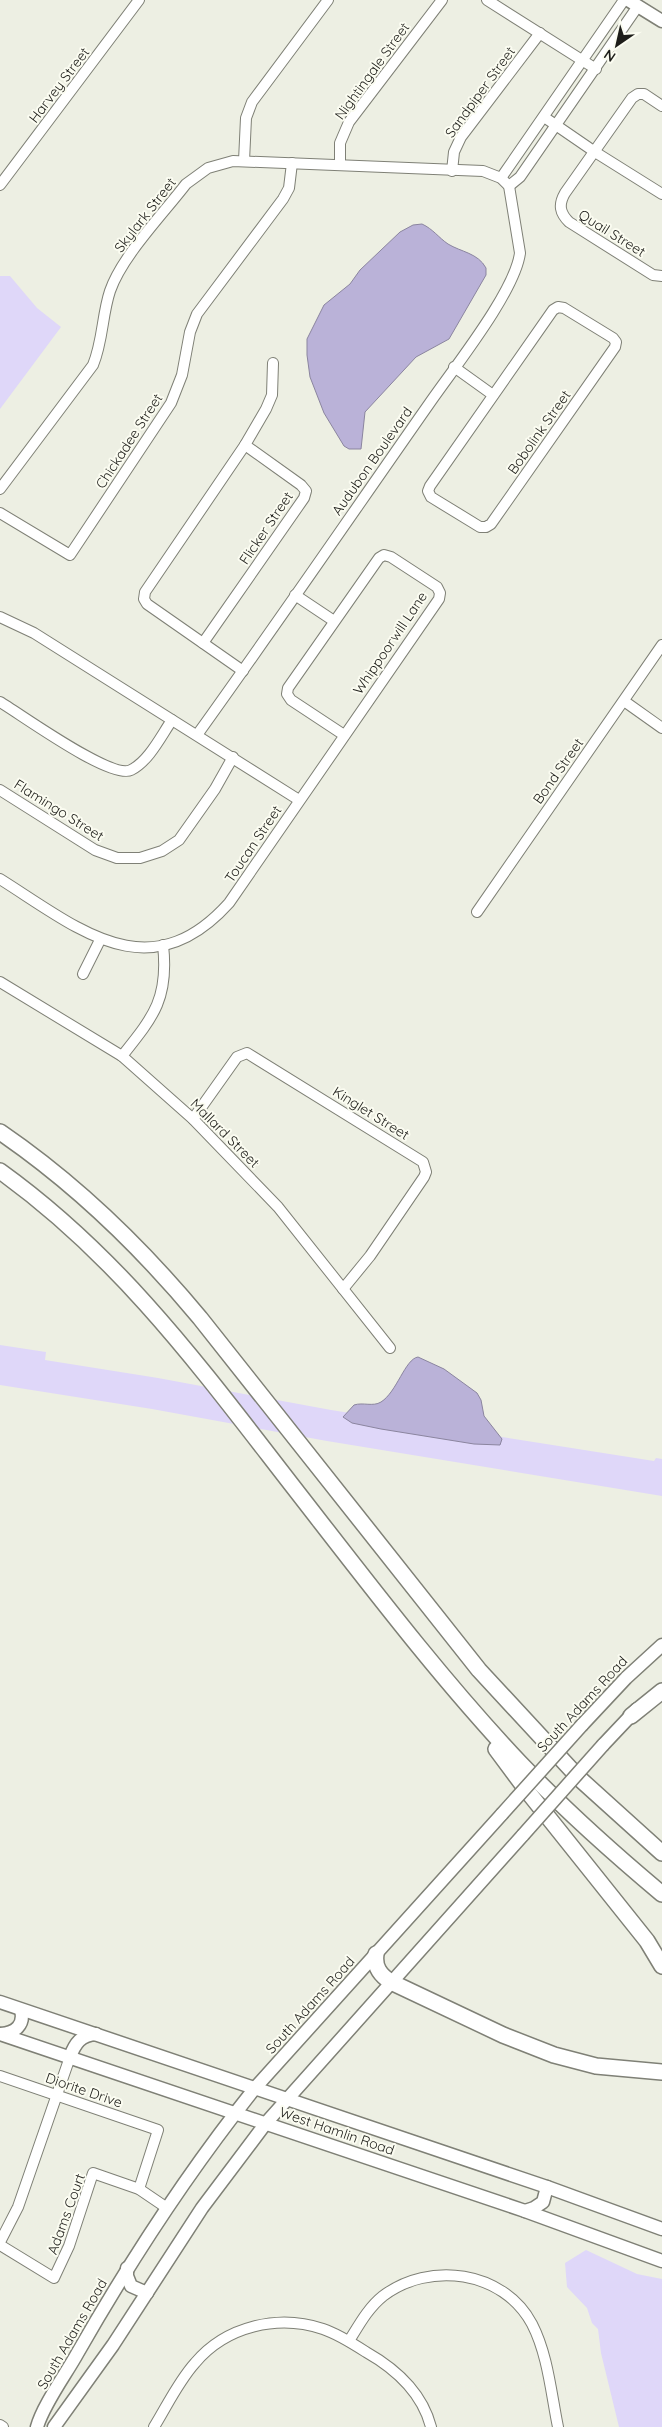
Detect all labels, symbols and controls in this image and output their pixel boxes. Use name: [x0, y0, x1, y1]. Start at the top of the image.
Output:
street label: Nightingale Street: [331, 19, 414, 123]
north arrow: [592, 20, 642, 70]
street label: Harvey Street: [25, 43, 93, 126]
street label: Sandpiper Street: [441, 43, 519, 141]
text: N: [600, 45, 619, 66]
street label: Skylark Street: [110, 174, 180, 256]
street label: Quail Street: [575, 205, 649, 261]
street label: Bobolink Street: [503, 386, 575, 477]
street label: Chickadee Street: [92, 390, 167, 492]
street label: Audubon Boulevard: [328, 403, 416, 519]
street label: Flicker Street: [235, 488, 297, 568]
street label: Whippoorwill Lane: [349, 588, 431, 698]
street label: Bond Street: [529, 734, 587, 807]
street label: Flamingo Street: [11, 775, 107, 845]
street label: Toucan Street: [221, 802, 286, 886]
street label: Kinglet Street: [329, 1082, 413, 1144]
street label: Mallard Street: [187, 1095, 264, 1172]
street label: South Adams Road: [533, 1652, 631, 1756]
street label: South Adams Road: [262, 1953, 358, 2057]
street label: Diorite Drive: [43, 2068, 125, 2112]
street label: West Hamlin Road: [277, 2103, 397, 2159]
street label: Adams Court: [43, 2171, 89, 2257]
street label: South Adams Road: [33, 2275, 111, 2393]

